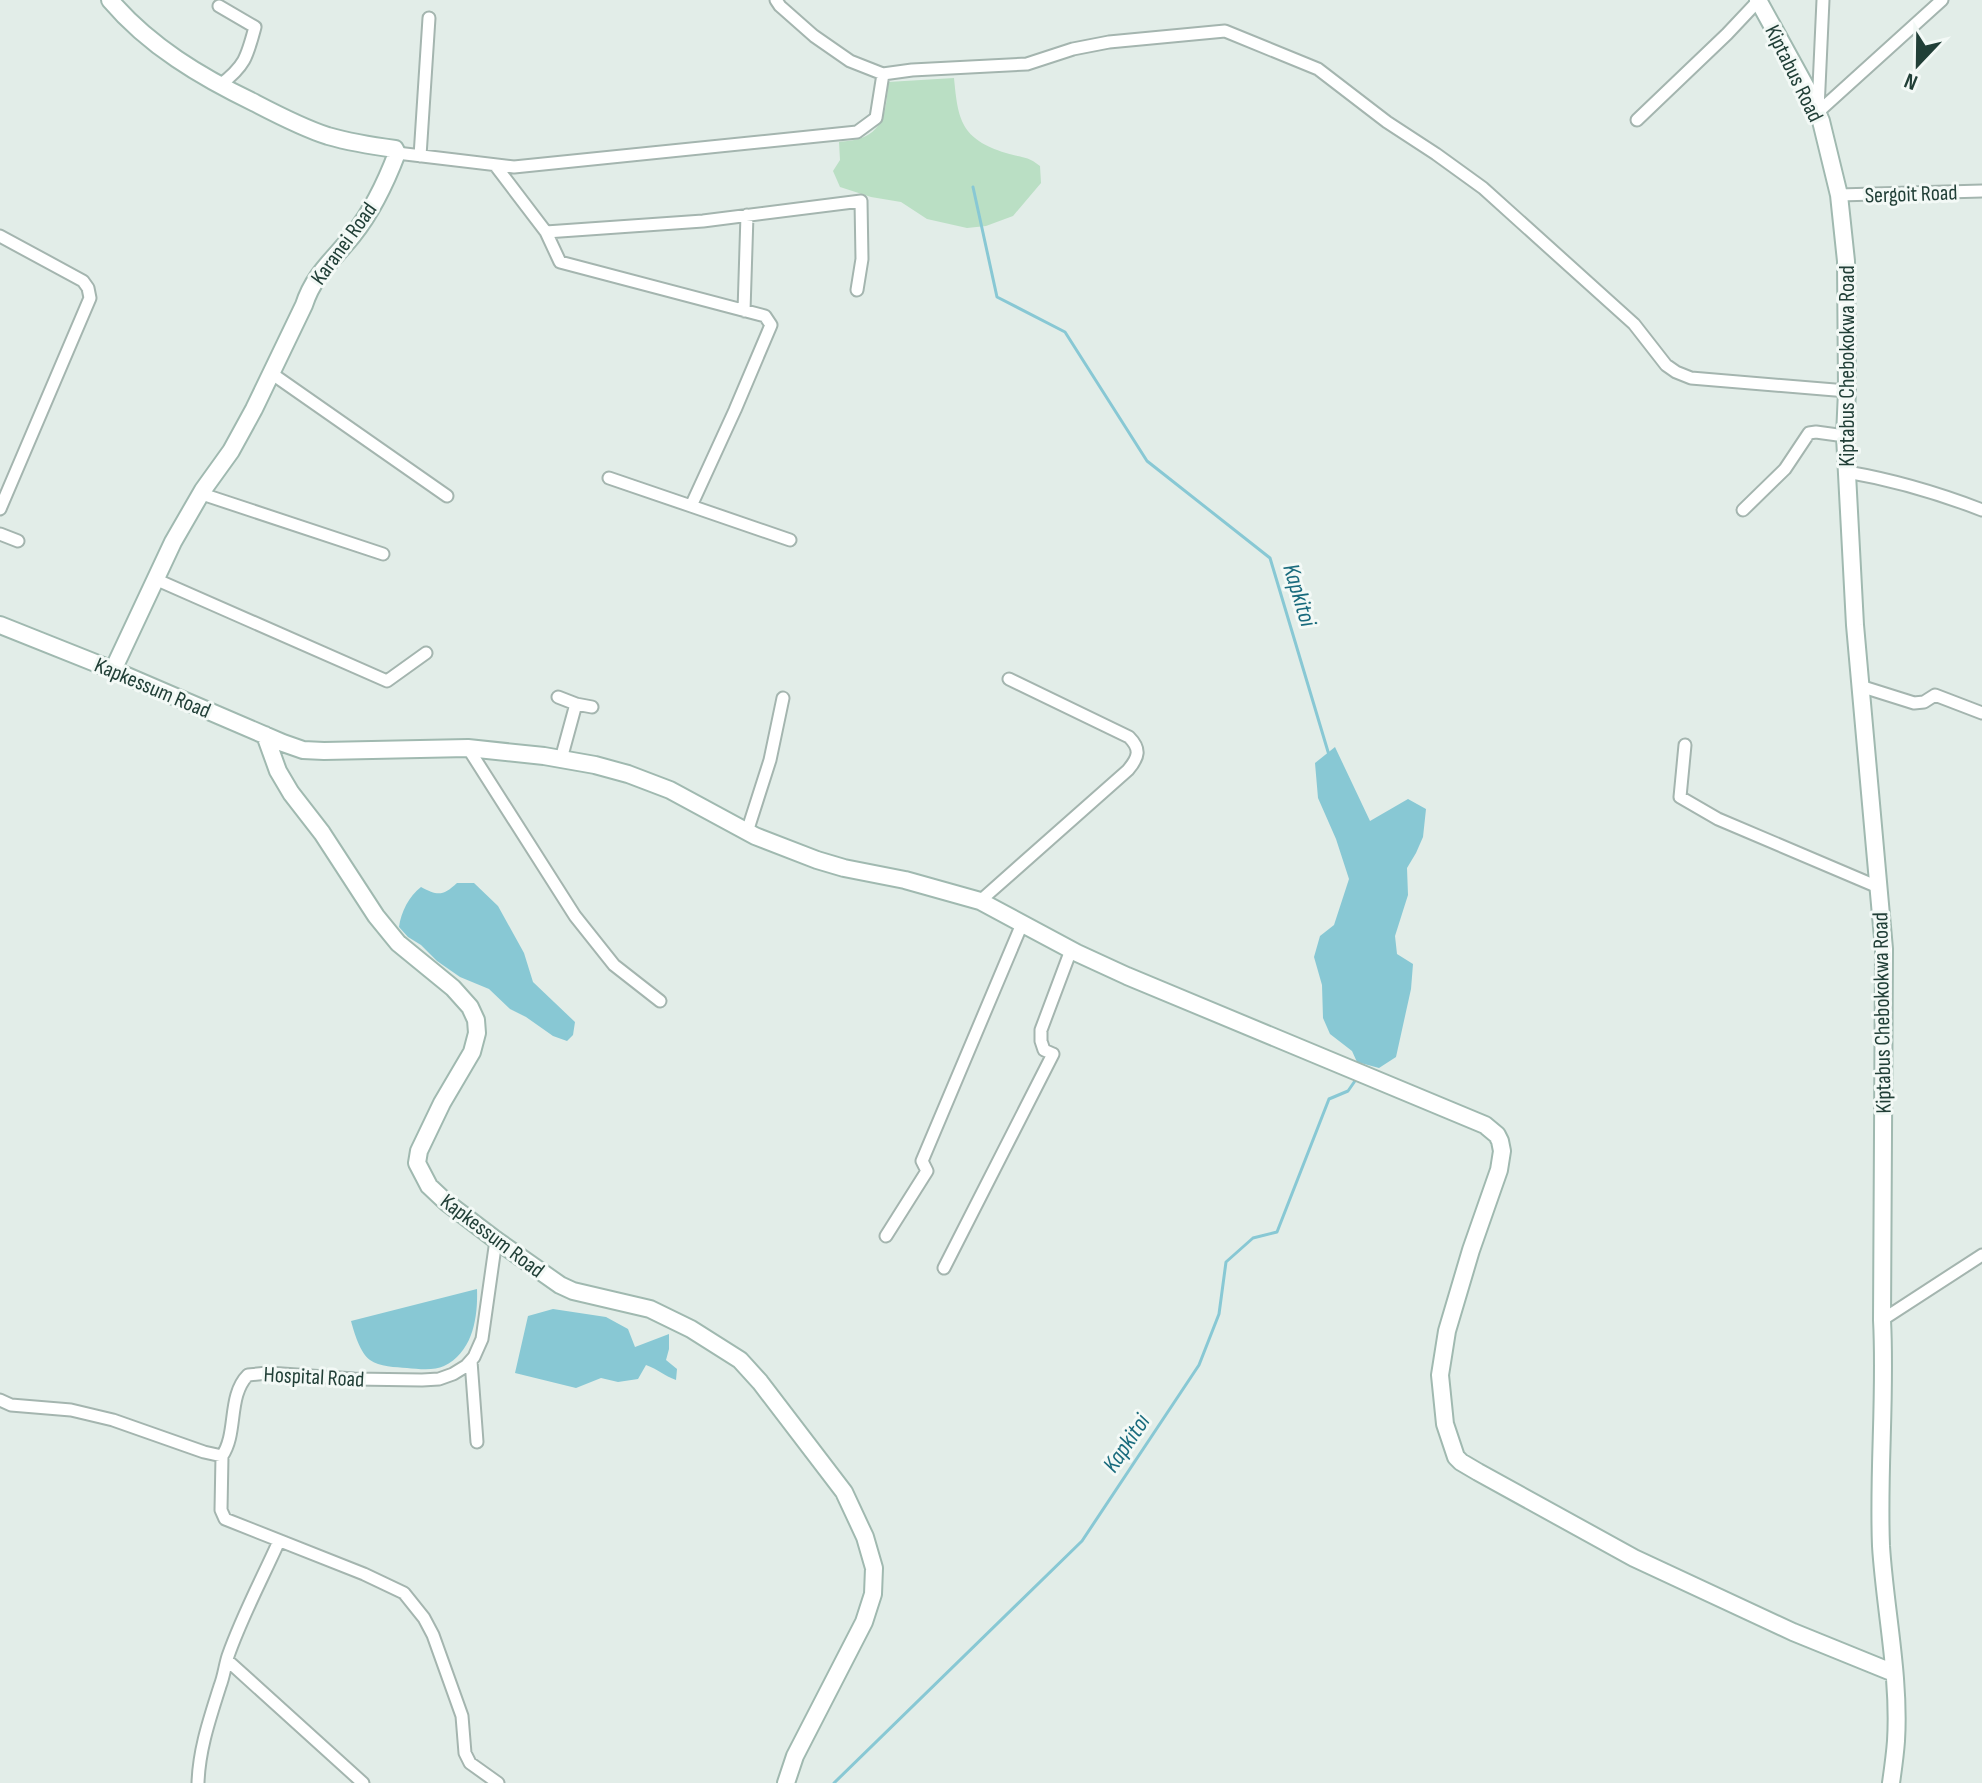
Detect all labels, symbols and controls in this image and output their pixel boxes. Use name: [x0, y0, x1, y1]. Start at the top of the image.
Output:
street label: Kiptabus Road: [1759, 21, 1829, 127]
north arrow: [1878, 24, 1958, 104]
text: N: [1901, 66, 1922, 96]
street label: Sergoit Road: [1864, 179, 1958, 210]
street label: Karanei Road: [305, 197, 383, 290]
street label: Kiptabus Chebokokwa Road: [1834, 265, 1861, 467]
water label: Kapkitoi: [1276, 560, 1323, 631]
street label: Kapkessum Road: [90, 652, 214, 725]
street label: Kiptabus Chebokokwa Road: [1867, 912, 1898, 1114]
street label: Kapkessum Road: [435, 1188, 549, 1284]
street label: Hospital Road: [263, 1361, 365, 1394]
water label: Kapkitoi: [1096, 1408, 1157, 1478]

